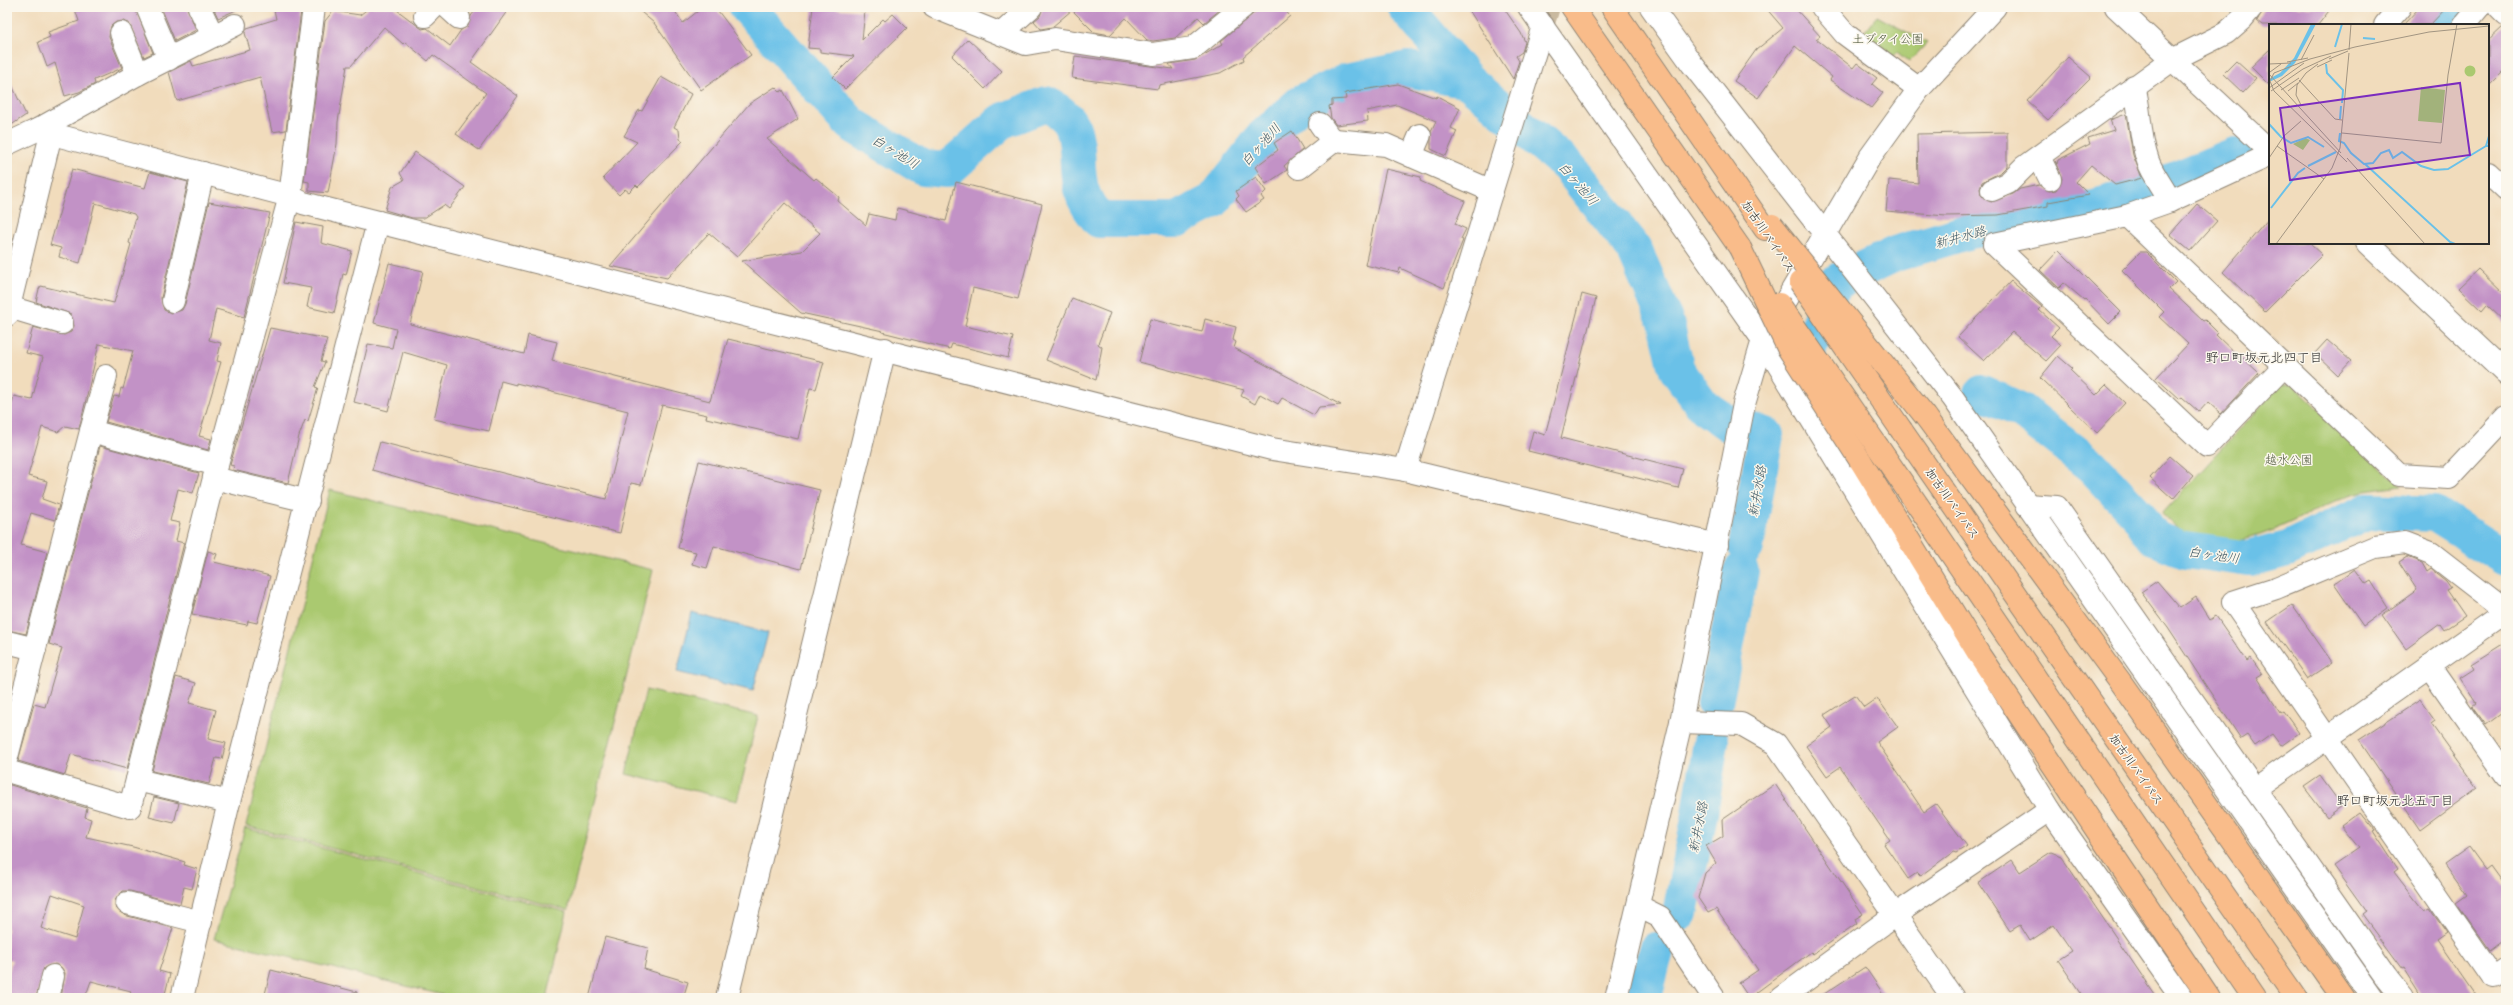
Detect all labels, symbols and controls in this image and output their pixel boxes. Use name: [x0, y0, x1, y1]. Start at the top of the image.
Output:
inset map: [2269, 24, 2489, 244]
park label: 土ブタイ公園: [1852, 29, 1924, 47]
water label: 白ヶ池川: [1236, 118, 1284, 170]
water label: 白ヶ池川: [869, 129, 923, 173]
water label: 白ヶ池川: [1555, 157, 1603, 209]
street label: 加古川バイパス: [1738, 196, 1800, 276]
water label: 新井水路: [1932, 220, 1989, 252]
district label: 野口町坂元北四丁目: [2205, 347, 2323, 366]
park label: 越水公園: [2265, 450, 2313, 468]
water label: 新井水路: [1742, 463, 1770, 518]
street label: 加古川バイパス: [1922, 464, 1984, 542]
water label: 白ヶ池川: [2187, 541, 2241, 567]
street label: 加古川バイパス: [2106, 730, 2168, 808]
district label: 野口町坂元北五丁目: [2336, 790, 2454, 809]
water label: 新井水路: [1683, 799, 1711, 854]

